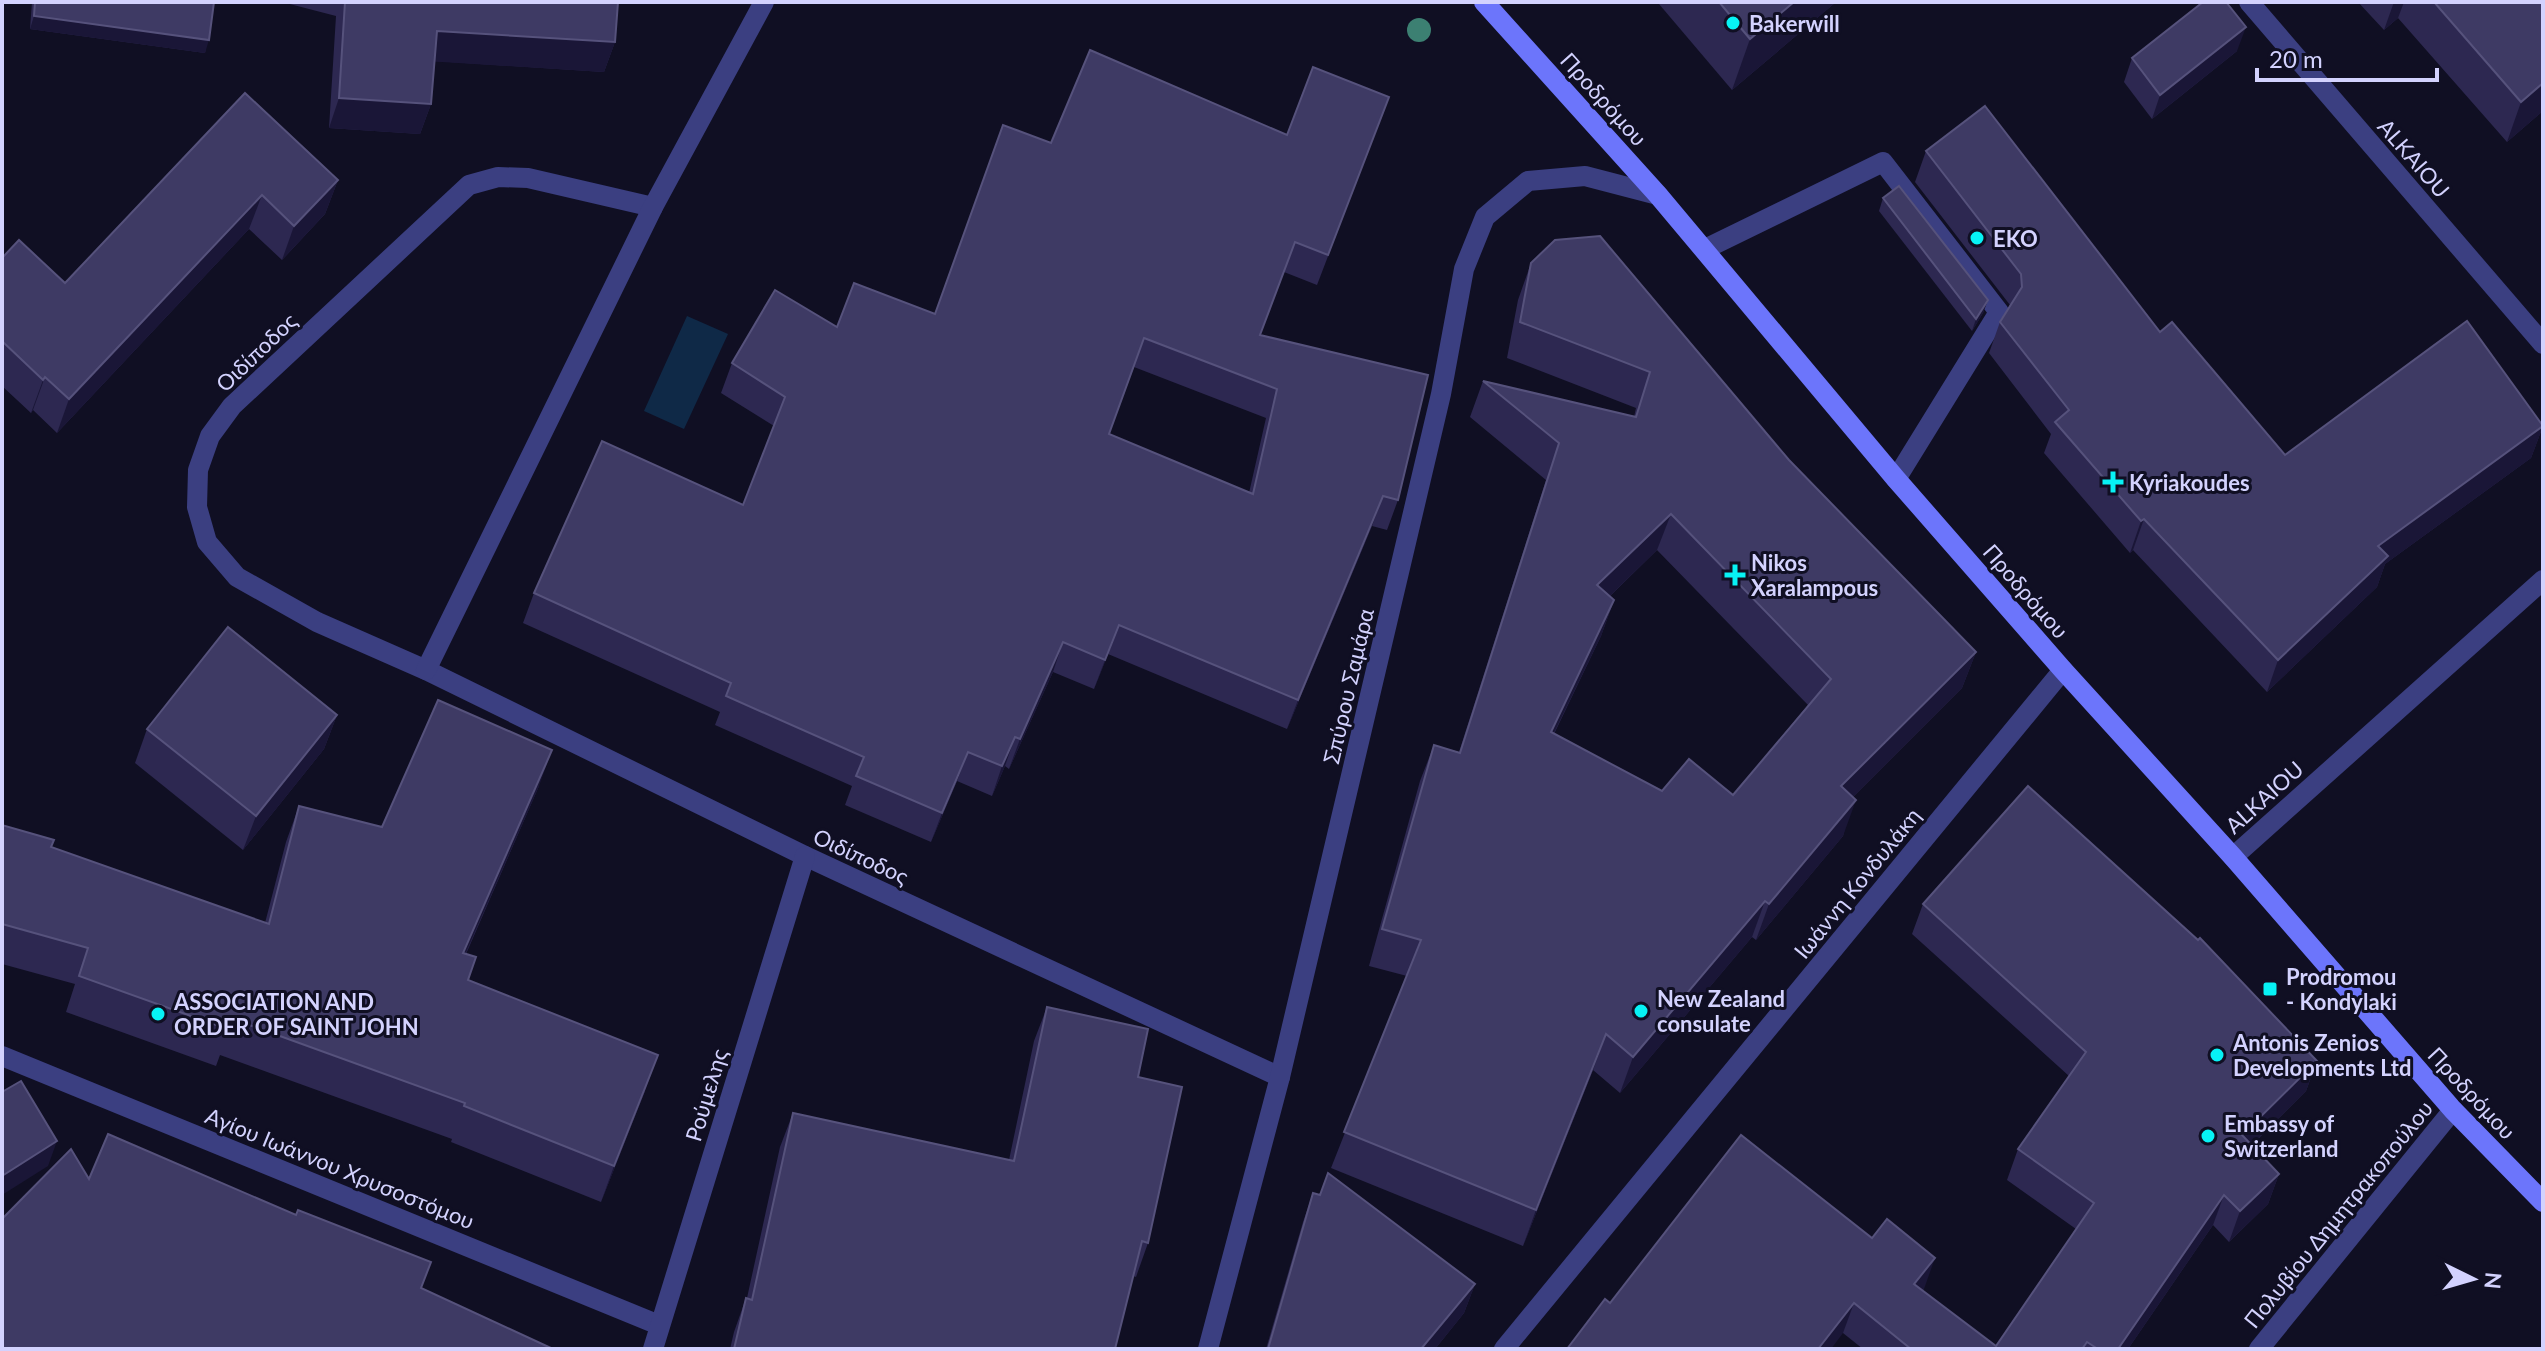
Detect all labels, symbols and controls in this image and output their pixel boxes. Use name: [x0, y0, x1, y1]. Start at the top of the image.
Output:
place label: Bakerwill: [1749, 10, 1840, 37]
marker: Bakerwill: [1724, 14, 1742, 32]
scale bar: [2257, 32, 2437, 82]
text: 20 m: [2269, 44, 2323, 73]
street label: Προδρόμου: [1555, 47, 1653, 151]
street label: ALKAIOU: [2372, 113, 2456, 203]
place label: EKO: [1993, 225, 2038, 252]
marker: EKO: [1968, 229, 1986, 247]
street label: Οιδίποδος: [210, 307, 302, 397]
place label: Kyriakoudes: [2129, 469, 2250, 496]
marker: Kyriakoudes: [2104, 473, 2122, 491]
street label: Προδρόμου: [1978, 538, 2074, 644]
place label: Nikos Xaralampous: [1751, 549, 1878, 601]
marker: Nikos Xaralampous: [1726, 566, 1744, 584]
street label: Σπύρου Σαμάρα: [1317, 606, 1379, 766]
street label: ALKAIOU: [2219, 755, 2309, 839]
street label: Ιωάννη Κονδυλάκη: [1788, 802, 1926, 964]
street label: Οιδίποδος: [809, 822, 913, 890]
place label: Prodromou - Kondylaki: [2286, 963, 2397, 1015]
marker: Prodromou - Kondylaki: [2261, 980, 2279, 998]
place label: New Zealand consulate: [1657, 985, 1785, 1037]
place label: ASSOCIATION AND ORDER OF SAINT JOHN: [173, 988, 419, 1040]
marker: New Zealand consulate: [1632, 1002, 1650, 1020]
marker: ASSOCIATION AND ORDER OF SAINT JOHN: [149, 1005, 167, 1023]
place label: Antonis Zenios Developments Ltd: [2232, 1029, 2411, 1081]
street label: Προδρόμου: [2423, 1041, 2521, 1145]
street label: Ρούμελης: [679, 1046, 733, 1144]
marker: Antonis Zenios Developments Ltd: [2208, 1046, 2226, 1064]
street label: Πολυβίου Δημητρακοπούλου: [2238, 1095, 2438, 1333]
street label: Αγίου Ιωάννου Χρυσοστόμου: [202, 1102, 478, 1234]
place label: Embassy of Switzerland: [2224, 1110, 2339, 1162]
marker: Embassy of Switzerland: [2199, 1127, 2217, 1145]
north arrow: [2433, 1239, 2513, 1319]
text: N: [2479, 1271, 2508, 1290]

